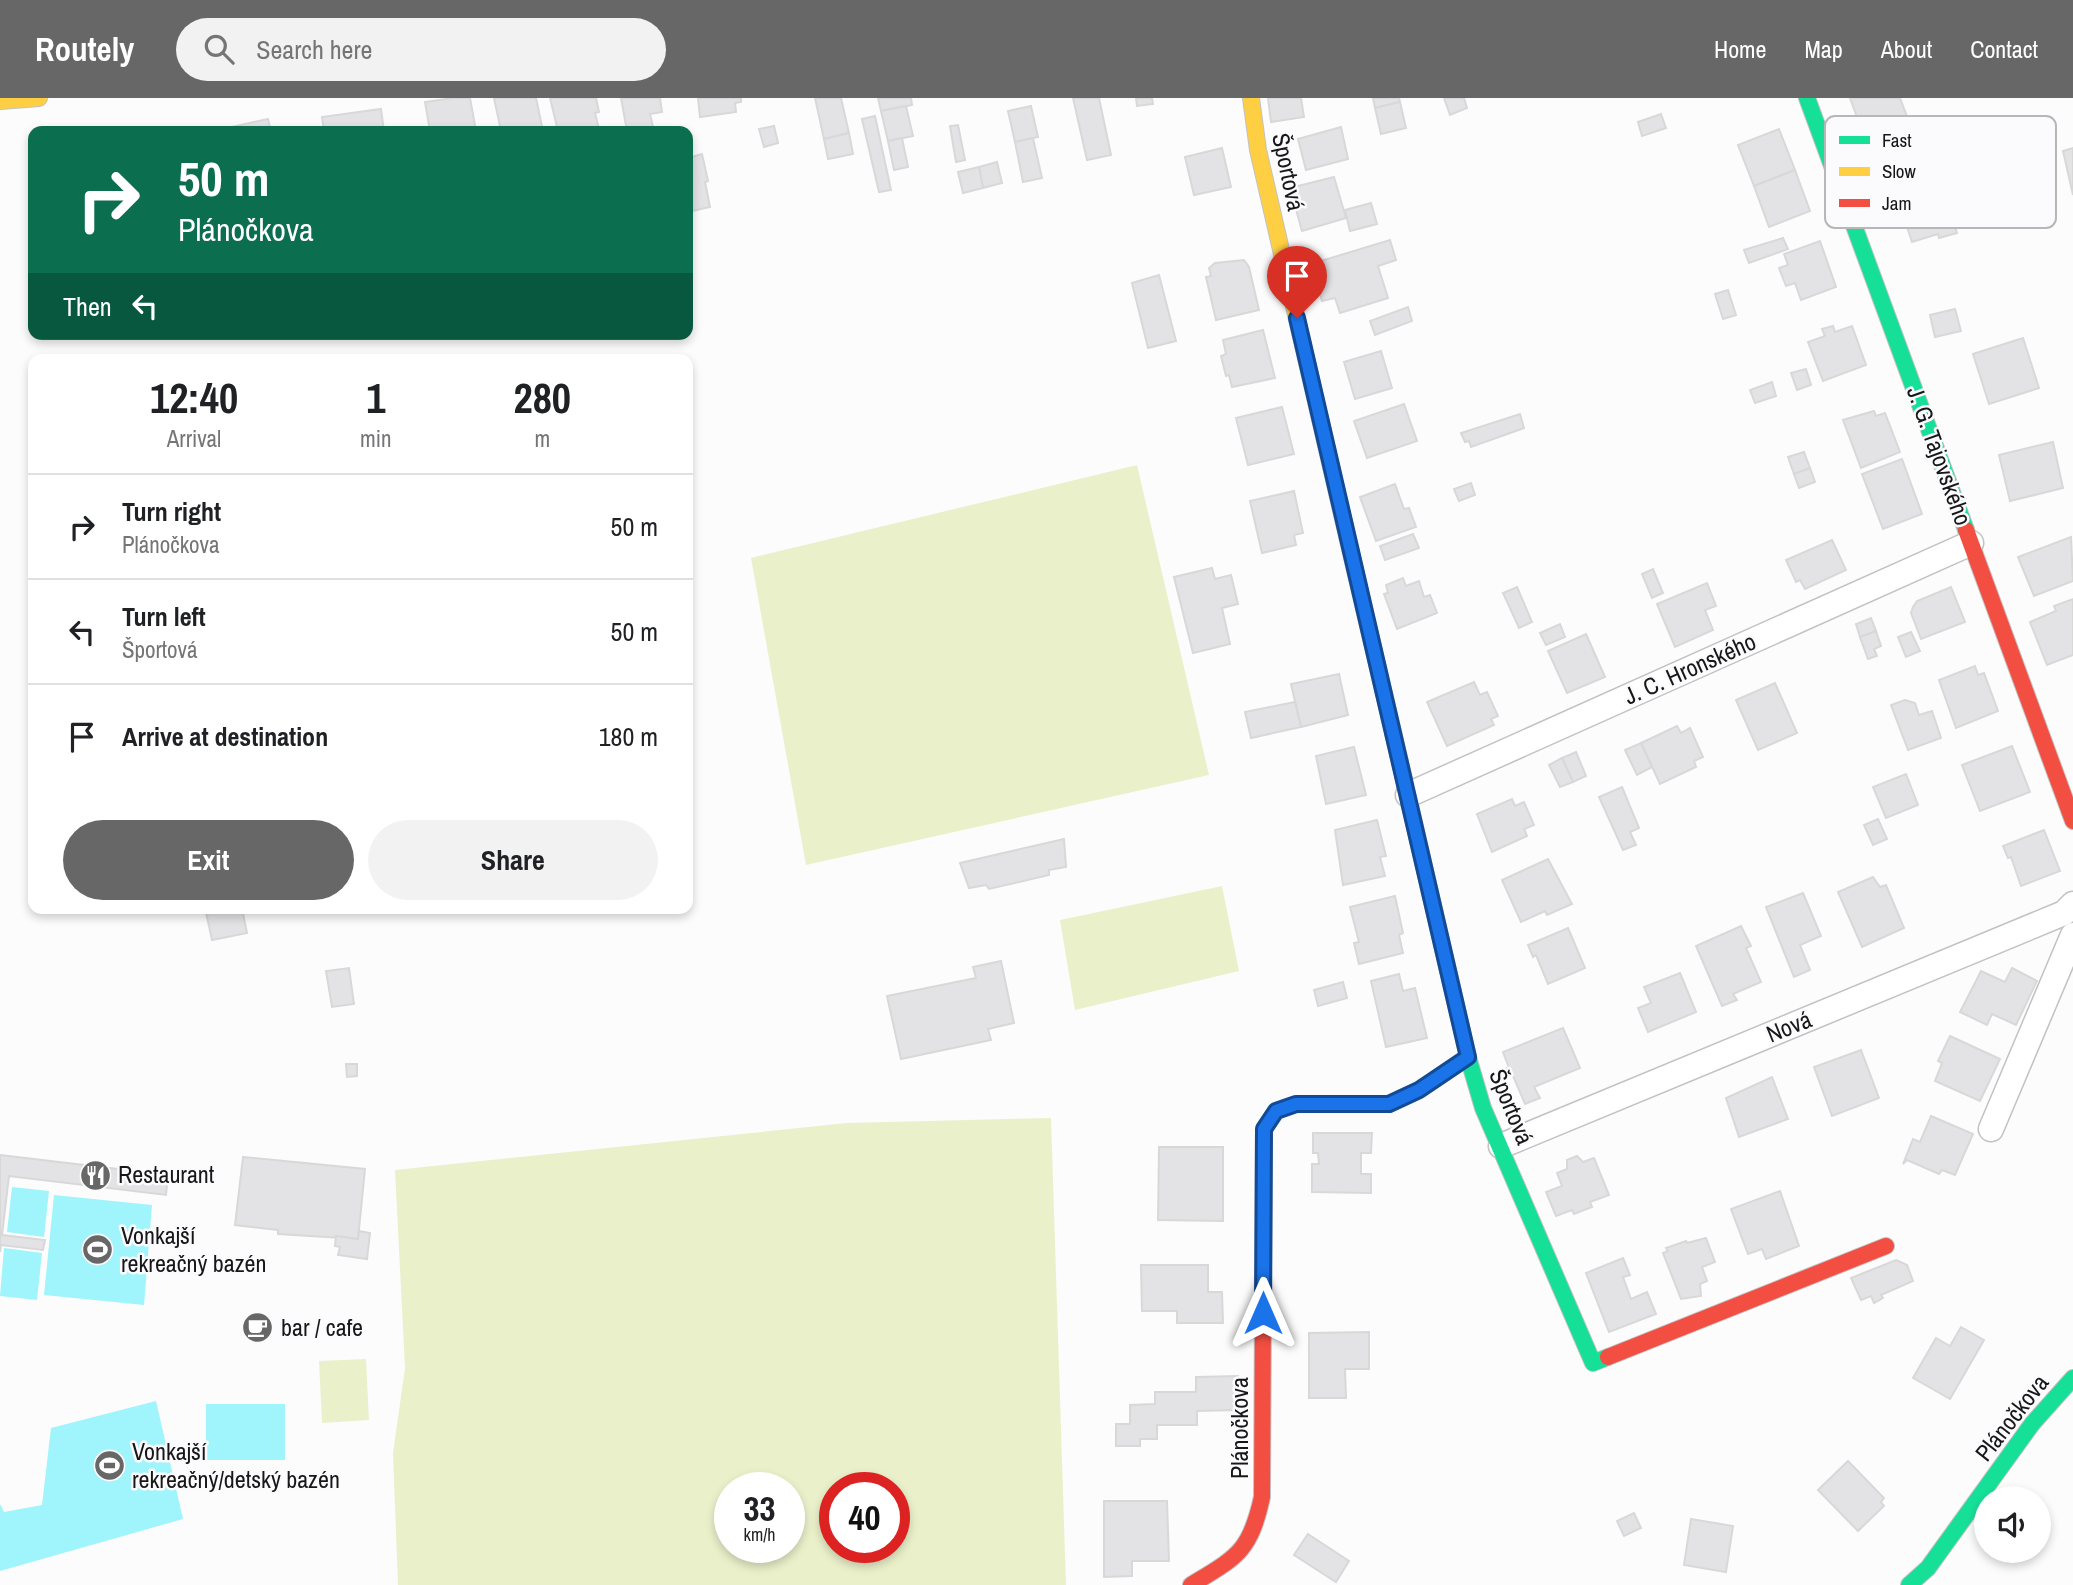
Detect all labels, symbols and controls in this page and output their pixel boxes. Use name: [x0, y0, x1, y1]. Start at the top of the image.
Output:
search box: [176, 18, 666, 81]
text: Routely: [35, 27, 134, 71]
icon: search: [200, 30, 238, 68]
text: Search here: [256, 32, 372, 67]
text: Home: [1714, 33, 1766, 65]
text: Map: [1804, 33, 1843, 65]
text: About: [1881, 33, 1932, 65]
text: Contact: [1970, 33, 2038, 65]
legend: [1825, 116, 2056, 228]
text: Fast: [1882, 127, 1912, 153]
street label: Športová: [1265, 130, 1313, 214]
text: 50 m: [178, 145, 270, 211]
icon: right: [63, 154, 154, 245]
text: Slow: [1882, 158, 1917, 184]
text: Jam: [1882, 190, 1911, 216]
text: Plánočkova: [178, 208, 314, 251]
pin: [1267, 246, 1327, 318]
icon: arrive: [1278, 257, 1316, 295]
icon: left: [126, 287, 164, 325]
text: Then: [63, 289, 112, 324]
text: 12:40: [150, 370, 238, 426]
text: 1: [366, 370, 385, 426]
text: 280: [514, 370, 571, 426]
street label: J. G. Tajovského: [1900, 382, 1980, 530]
text: Arrival: [167, 423, 221, 454]
text: min: [360, 423, 392, 454]
text: m: [534, 423, 550, 454]
text: Turn right: [122, 494, 221, 529]
icon: right: [63, 508, 101, 546]
text: 50 m: [611, 509, 658, 544]
text: Plánočkova: [122, 529, 220, 560]
text: Turn left: [122, 599, 206, 634]
icon: left: [63, 613, 101, 651]
text: 50 m: [611, 614, 658, 649]
street label: J. C. Hronského: [1619, 625, 1761, 711]
text: Športová: [122, 634, 198, 665]
icon: arrive: [63, 718, 101, 756]
text: Arrive at destination: [122, 719, 328, 754]
text: 180 m: [599, 719, 658, 754]
button: Exit: [63, 820, 354, 900]
button: Share: [368, 820, 658, 900]
street label: Nová: [1761, 1003, 1816, 1050]
street label: Športová: [1482, 1064, 1542, 1149]
restaurant icon: Restaurant: [78, 1158, 112, 1192]
place label: Restaurant: [118, 1158, 215, 1190]
place label: Vonkajší rekreačný bazén: [121, 1219, 267, 1279]
sports icon: Vonkajší rekreačný bazén: [81, 1233, 115, 1267]
position arrow: [1226, 1276, 1300, 1350]
cafe icon: bar / cafe: [241, 1311, 275, 1345]
place label: bar / cafe: [281, 1311, 363, 1343]
street label: Plánočkova: [1967, 1367, 2055, 1467]
street label: Plánočkova: [1223, 1377, 1255, 1479]
place label: Vonkajší rekreačný/detský bazén: [132, 1435, 340, 1495]
sports icon: Vonkajší rekreačný/detský bazén: [92, 1449, 126, 1483]
speed limit sign: 40: [819, 1472, 910, 1563]
text: 33: [744, 1485, 775, 1532]
map controls: [1974, 1486, 2051, 1563]
button: sound: [1974, 1486, 2051, 1563]
text: km/h: [744, 1522, 776, 1547]

